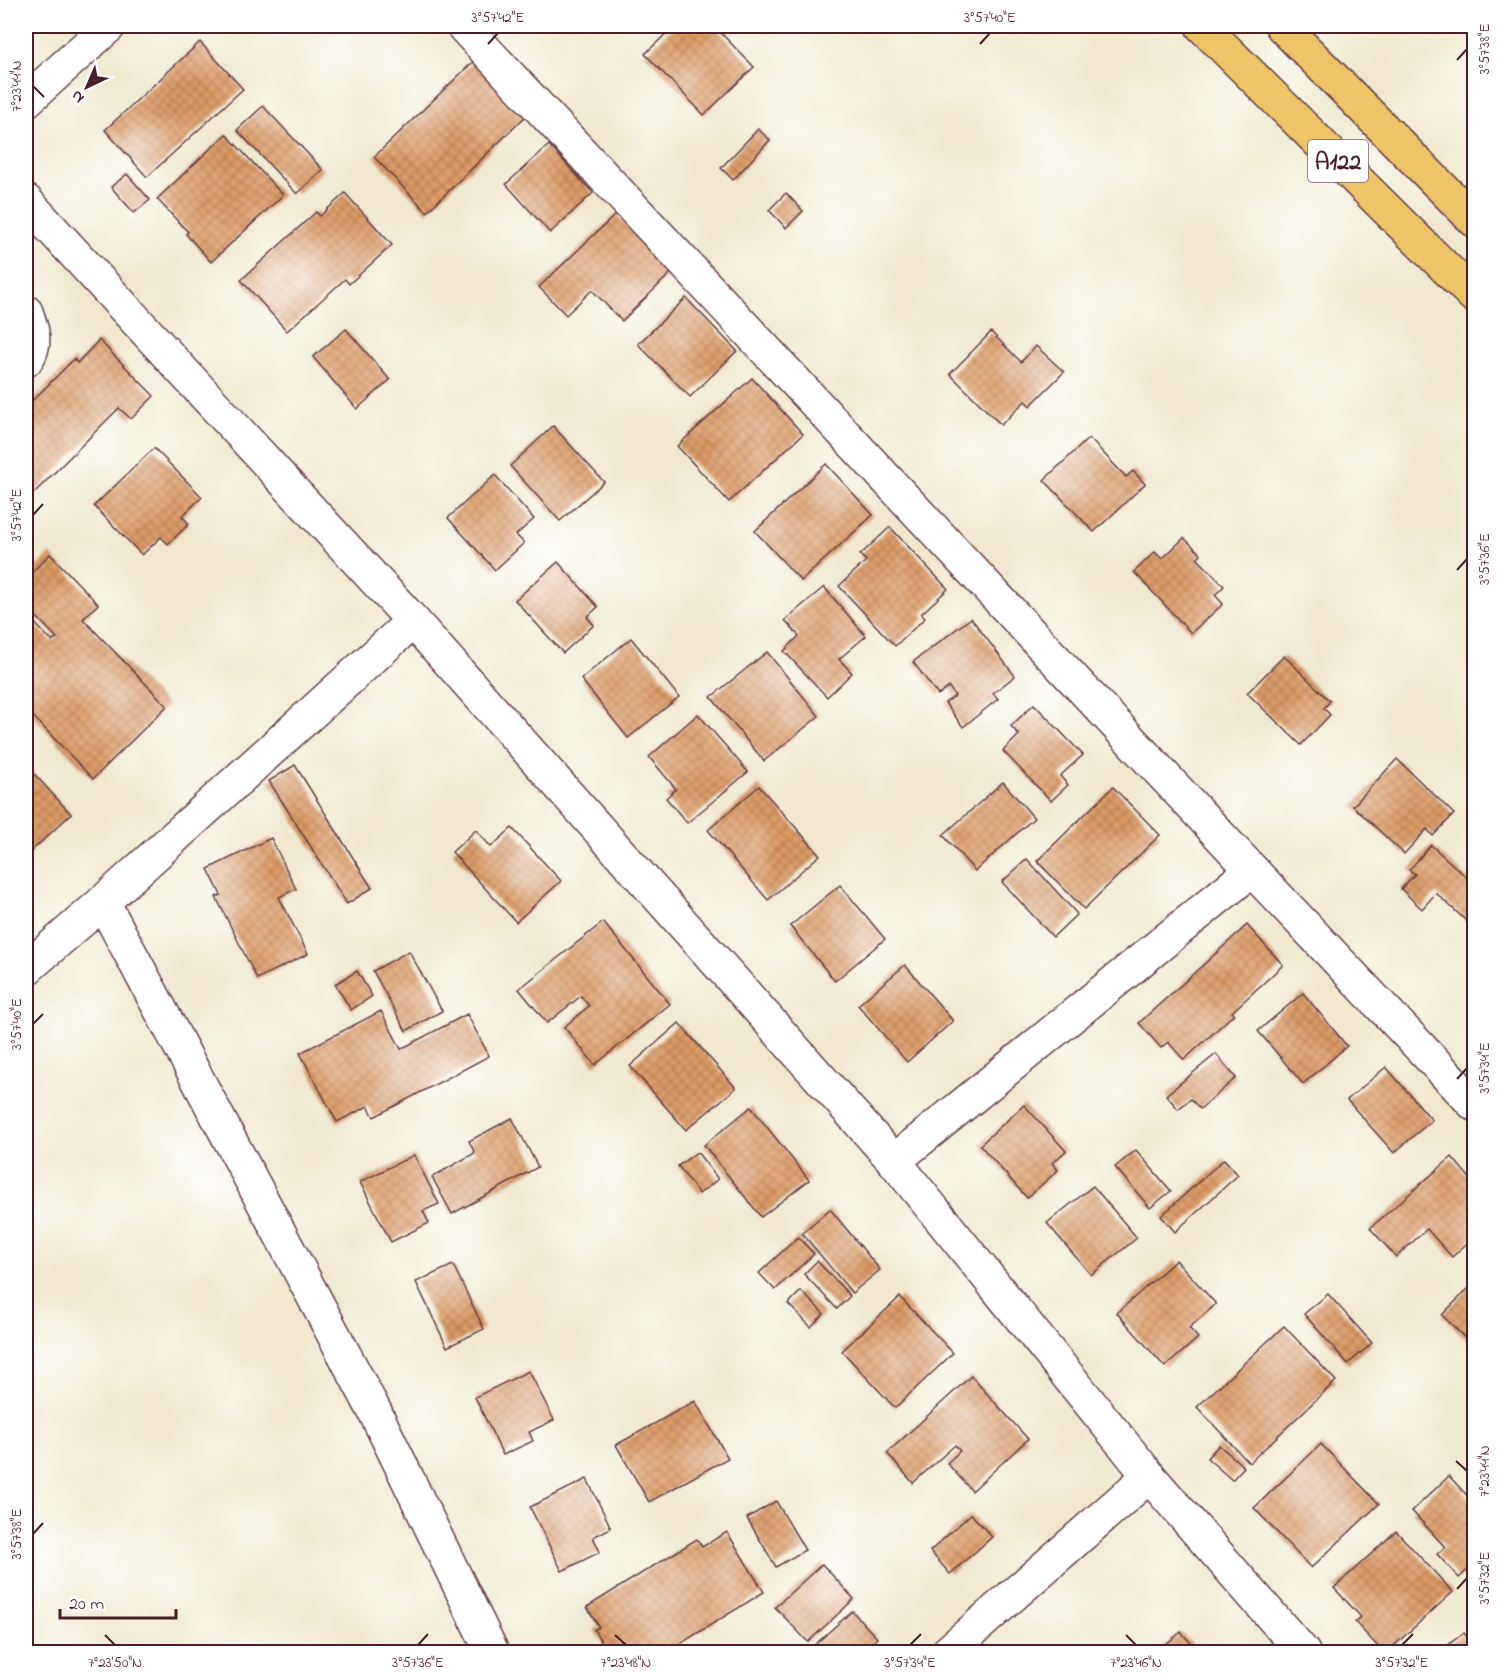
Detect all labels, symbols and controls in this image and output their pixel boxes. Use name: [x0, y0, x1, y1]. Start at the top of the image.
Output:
text: 3°57'42"E: [472, 7, 524, 29]
text: 3°57'40"E: [964, 7, 1016, 29]
text: 3°57'38"E: [1474, 24, 1496, 74]
north arrow: [57, 57, 117, 117]
text: 7°23'44"N: [6, 60, 28, 112]
text: N: [66, 84, 90, 109]
road number: A122: [1308, 140, 1368, 182]
text: 3°57'42"E: [6, 489, 28, 541]
text: 3°57'36"E: [1474, 533, 1496, 585]
text: 3°57'40"E: [6, 998, 28, 1050]
text: 3°57'34"E: [1474, 1042, 1496, 1094]
text: 7°23'44"N: [1474, 1445, 1496, 1497]
text: 3°57'38"E: [6, 1509, 28, 1559]
text: 3°57'32"E: [1474, 1552, 1496, 1604]
scale bar: [60, 1582, 176, 1620]
text: 20 m: [69, 1592, 104, 1618]
text: 7°23'50"N: [88, 1652, 142, 1674]
text: 3°57'36"E: [392, 1652, 444, 1674]
text: 7°23'48"N: [601, 1652, 651, 1674]
text: 3°57'34"E: [884, 1652, 936, 1674]
text: 7°23'46"N: [1110, 1652, 1162, 1674]
text: 3°57'32"E: [1376, 1652, 1428, 1674]

